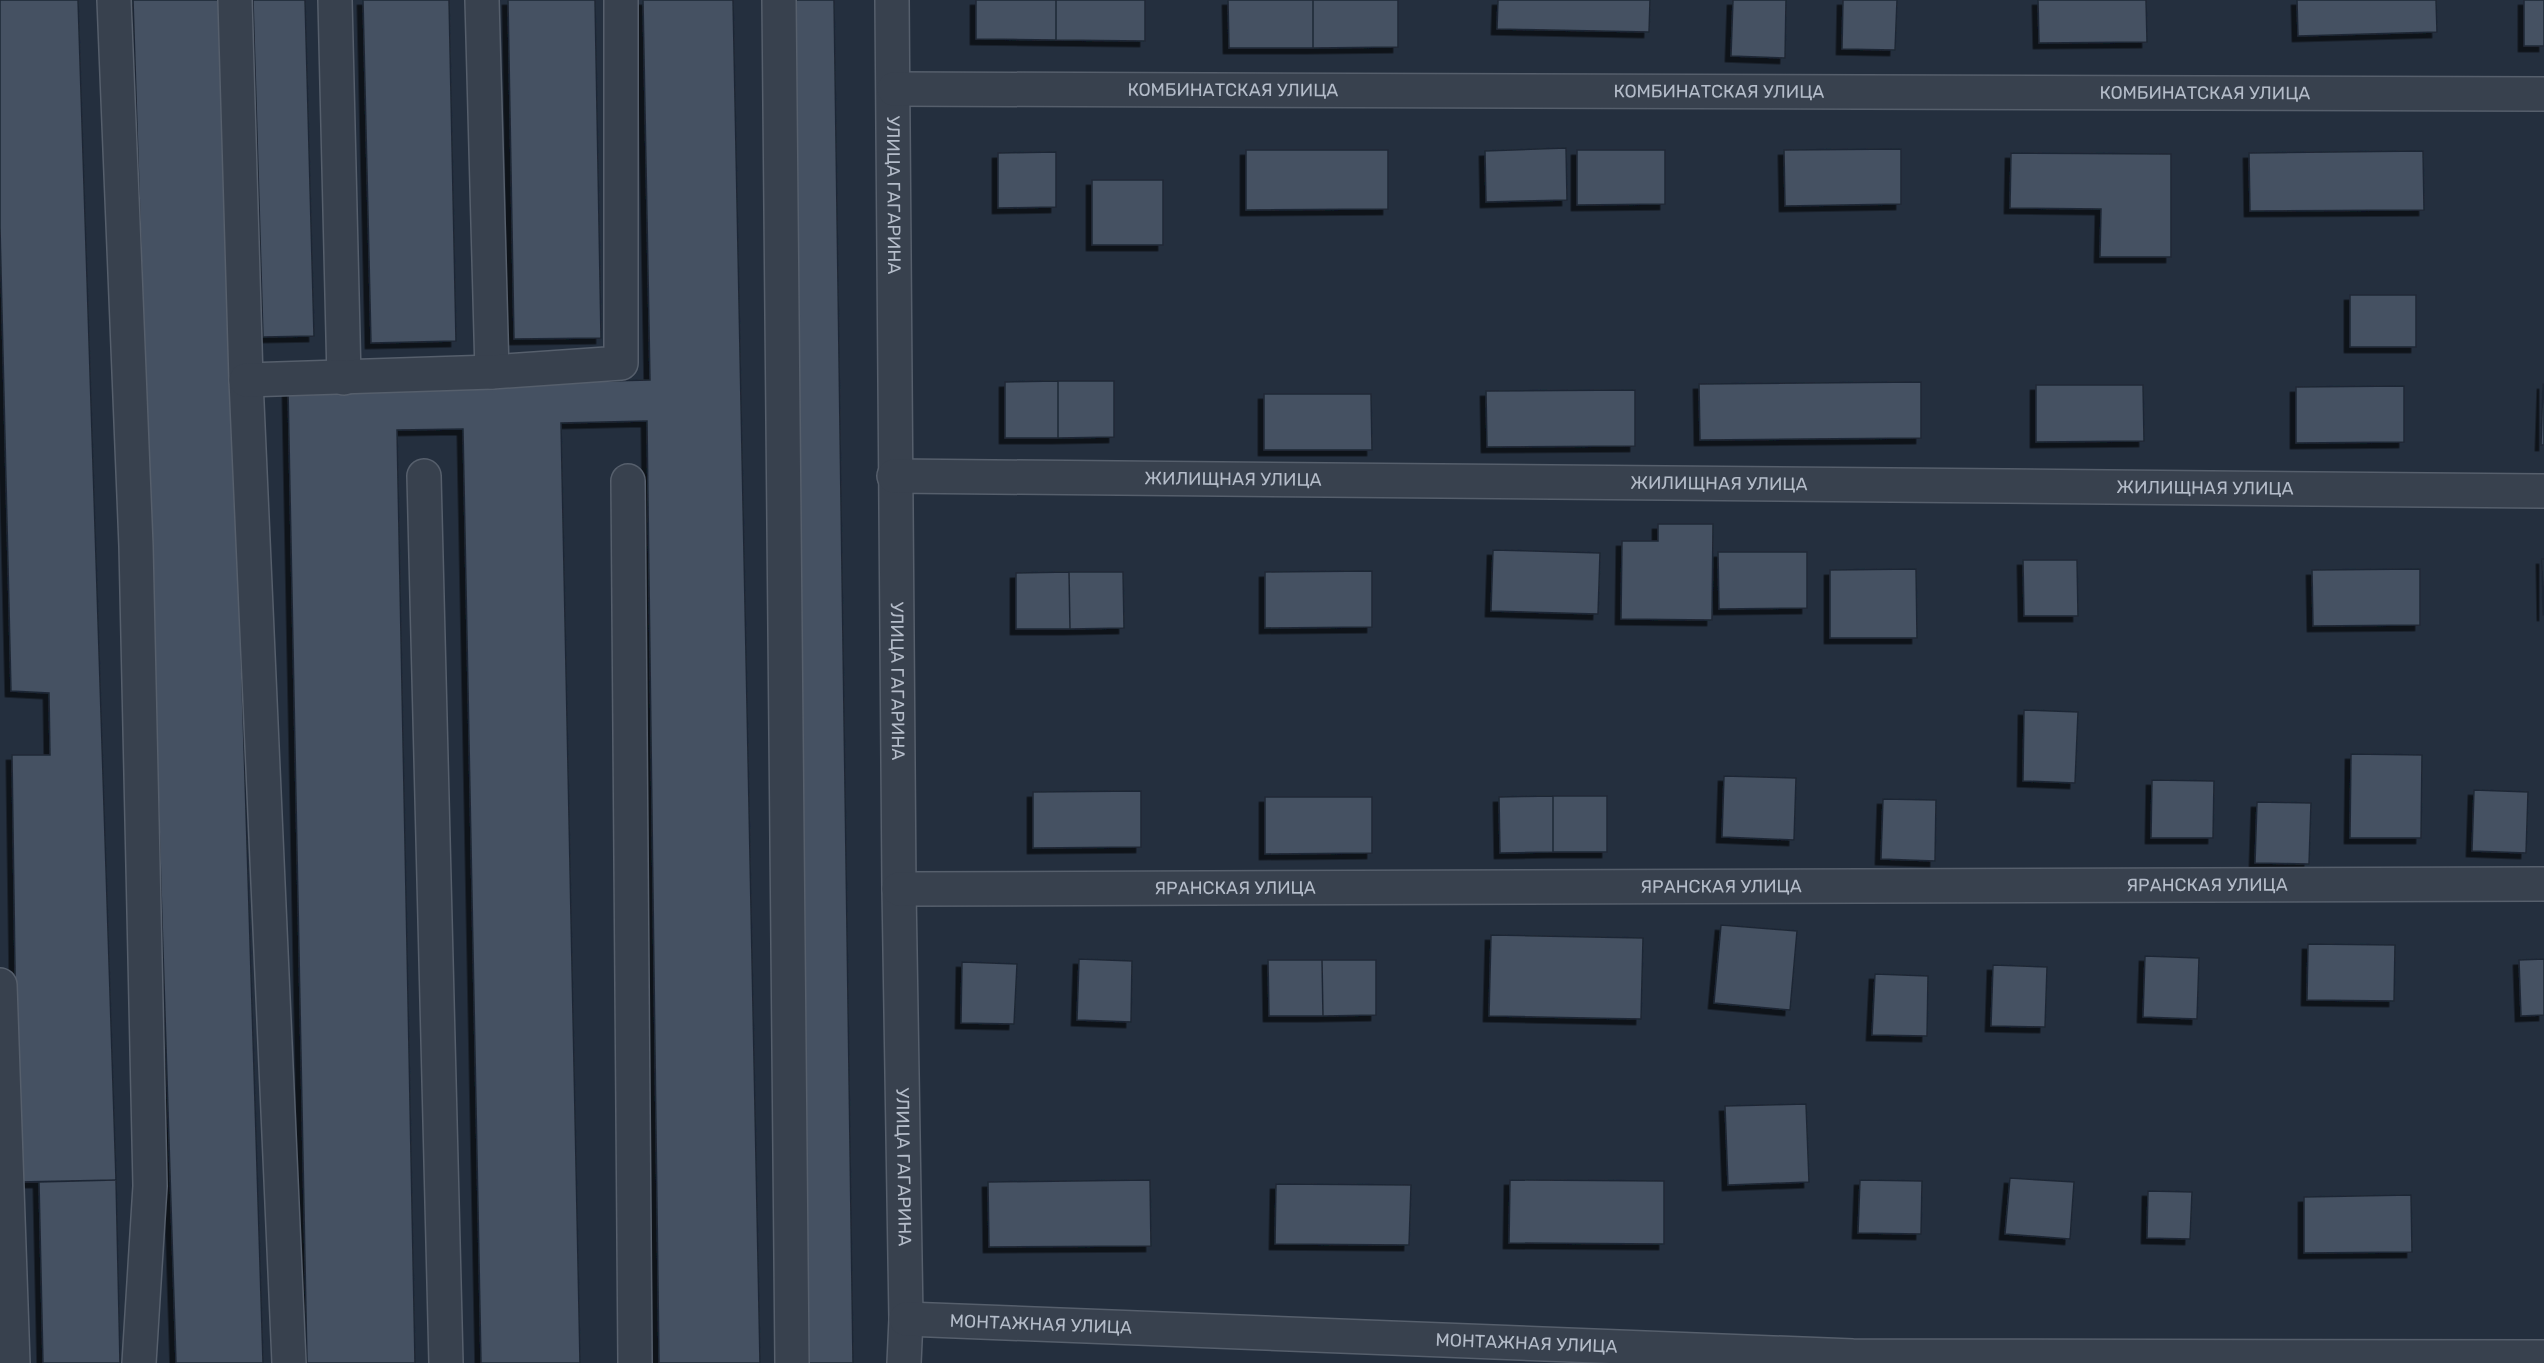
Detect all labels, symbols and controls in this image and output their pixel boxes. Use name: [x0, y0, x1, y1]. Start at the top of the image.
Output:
street label: КОМБИНАТСКАЯ УЛИЦА: [1128, 79, 1338, 101]
street label: КОМБИНАТСКАЯ УЛИЦА: [1614, 80, 1824, 103]
street label: КОМБИНАТСКАЯ УЛИЦА: [2100, 82, 2310, 104]
street label: УЛИЦА ГАГАРИНА: [882, 116, 905, 274]
street label: ЖИЛИЩНАЯ УЛИЦА: [1144, 467, 1322, 491]
street label: ЖИЛИЩНАЯ УЛИЦА: [1630, 472, 1808, 495]
street label: ЖИЛИЩНАЯ УЛИЦА: [2116, 476, 2294, 500]
street label: УЛИЦА ГАГАРИНА: [886, 602, 909, 760]
street label: ЯРАНСКАЯ УЛИЦА: [2126, 874, 2288, 896]
street label: ЯРАНСКАЯ УЛИЦА: [1640, 875, 1802, 898]
street label: ЯРАНСКАЯ УЛИЦА: [1154, 877, 1316, 899]
street label: УЛИЦА ГАГАРИНА: [891, 1087, 916, 1246]
street label: МОНТАЖНАЯ УЛИЦА: [949, 1310, 1132, 1339]
street label: МОНТАЖНАЯ УЛИЦА: [1435, 1329, 1618, 1358]

